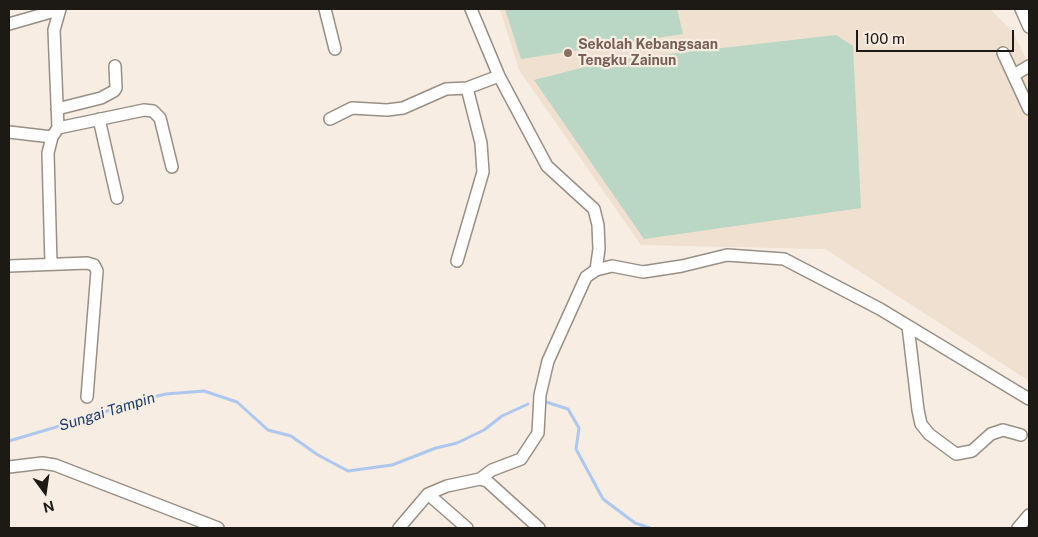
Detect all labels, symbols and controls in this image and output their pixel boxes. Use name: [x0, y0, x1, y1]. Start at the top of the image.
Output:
scale bar: [858, 20, 1016, 52]
text: 100 m: [864, 30, 905, 47]
place label: Sekolah Kebangsaan Tengku Zainun: [578, 37, 718, 70]
marker: Sekolah Kebangsaan Tengku Zainun: [562, 47, 574, 59]
water label: Sungai Tampin: [57, 389, 157, 435]
north arrow: [20, 467, 70, 517]
text: N: [41, 497, 56, 516]

